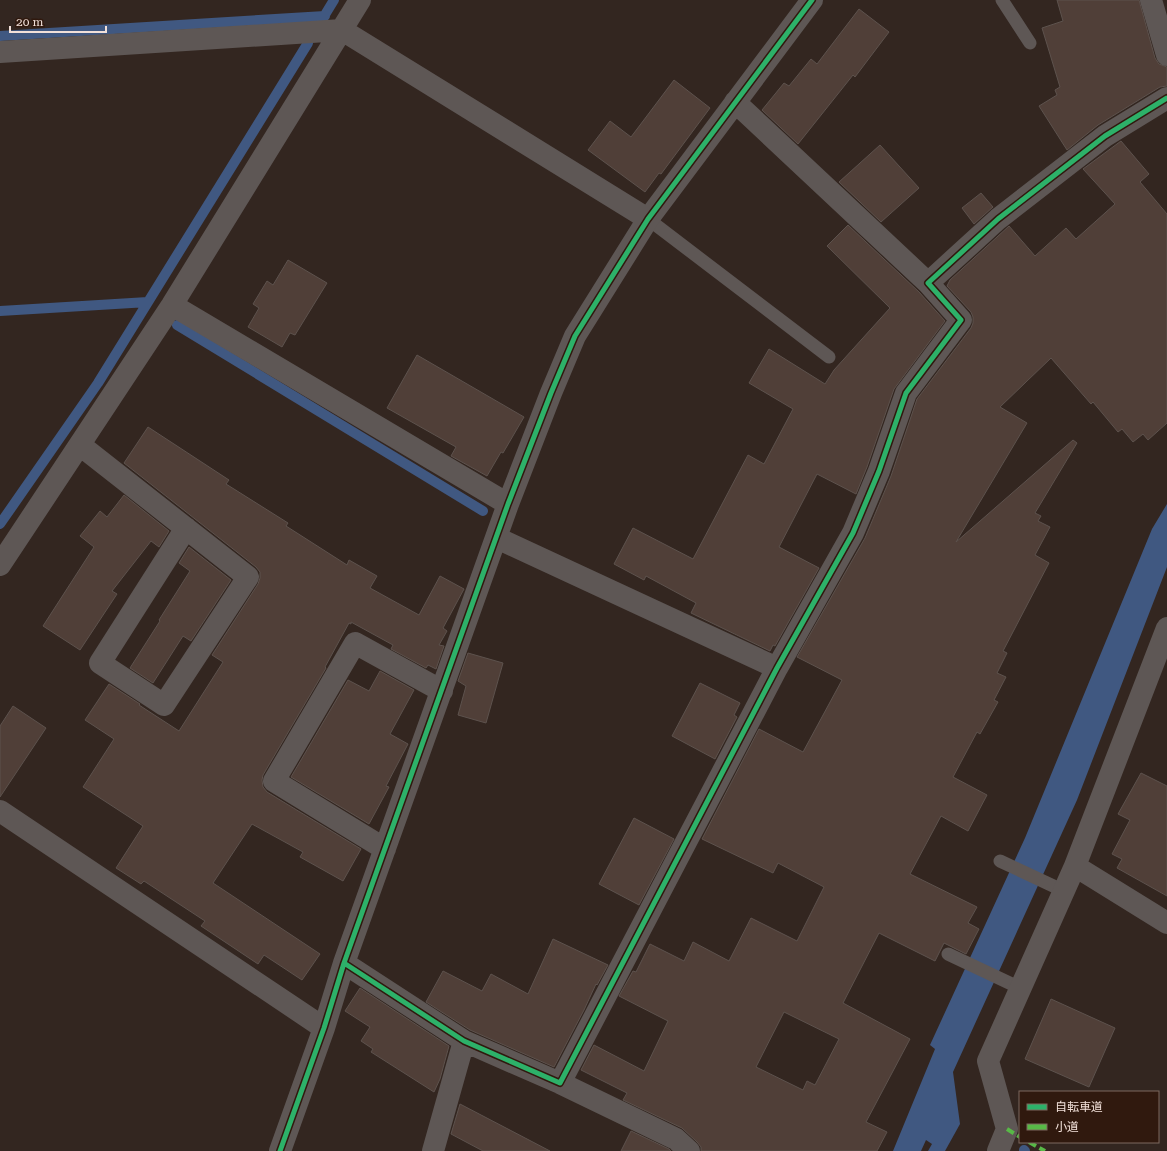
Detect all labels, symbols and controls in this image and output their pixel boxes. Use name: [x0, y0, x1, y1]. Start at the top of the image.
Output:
scale bar: [10, 8, 106, 34]
text: 20 m: [16, 15, 43, 29]
legend: [1019, 1091, 1159, 1143]
text: 自転車道: [1055, 1100, 1103, 1114]
text: 小道: [1055, 1120, 1079, 1134]

